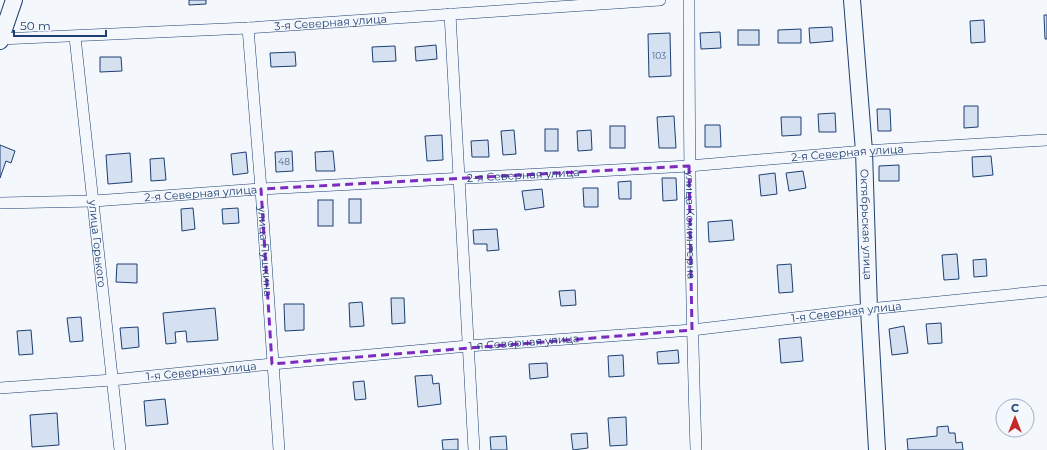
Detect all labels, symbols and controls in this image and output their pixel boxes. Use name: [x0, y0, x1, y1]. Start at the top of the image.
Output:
scale bar: [14, 12, 106, 38]
street label: 3-я Северная улица: [274, 12, 387, 33]
text: 50 m: [20, 18, 51, 33]
house number: 103: [652, 50, 666, 61]
street label: 2-я Северная улица: [790, 142, 904, 164]
house number: 48: [278, 156, 290, 167]
street label: 2-я Северная улица: [466, 165, 580, 185]
street label: Октябрьская улица: [858, 169, 875, 280]
street label: улица Коминтерна: [683, 170, 699, 279]
street label: 2-я Северная улица: [144, 182, 258, 204]
street label: улица Горького: [86, 198, 109, 288]
street label: улица Пушкина: [255, 205, 275, 297]
street label: 1-я Северная улица: [791, 299, 902, 325]
street label: 1-я Северная улица: [468, 331, 580, 353]
street label: 1-я Северная улица: [145, 359, 257, 384]
north arrow: [995, 398, 1035, 438]
text: С: [1011, 401, 1019, 415]

